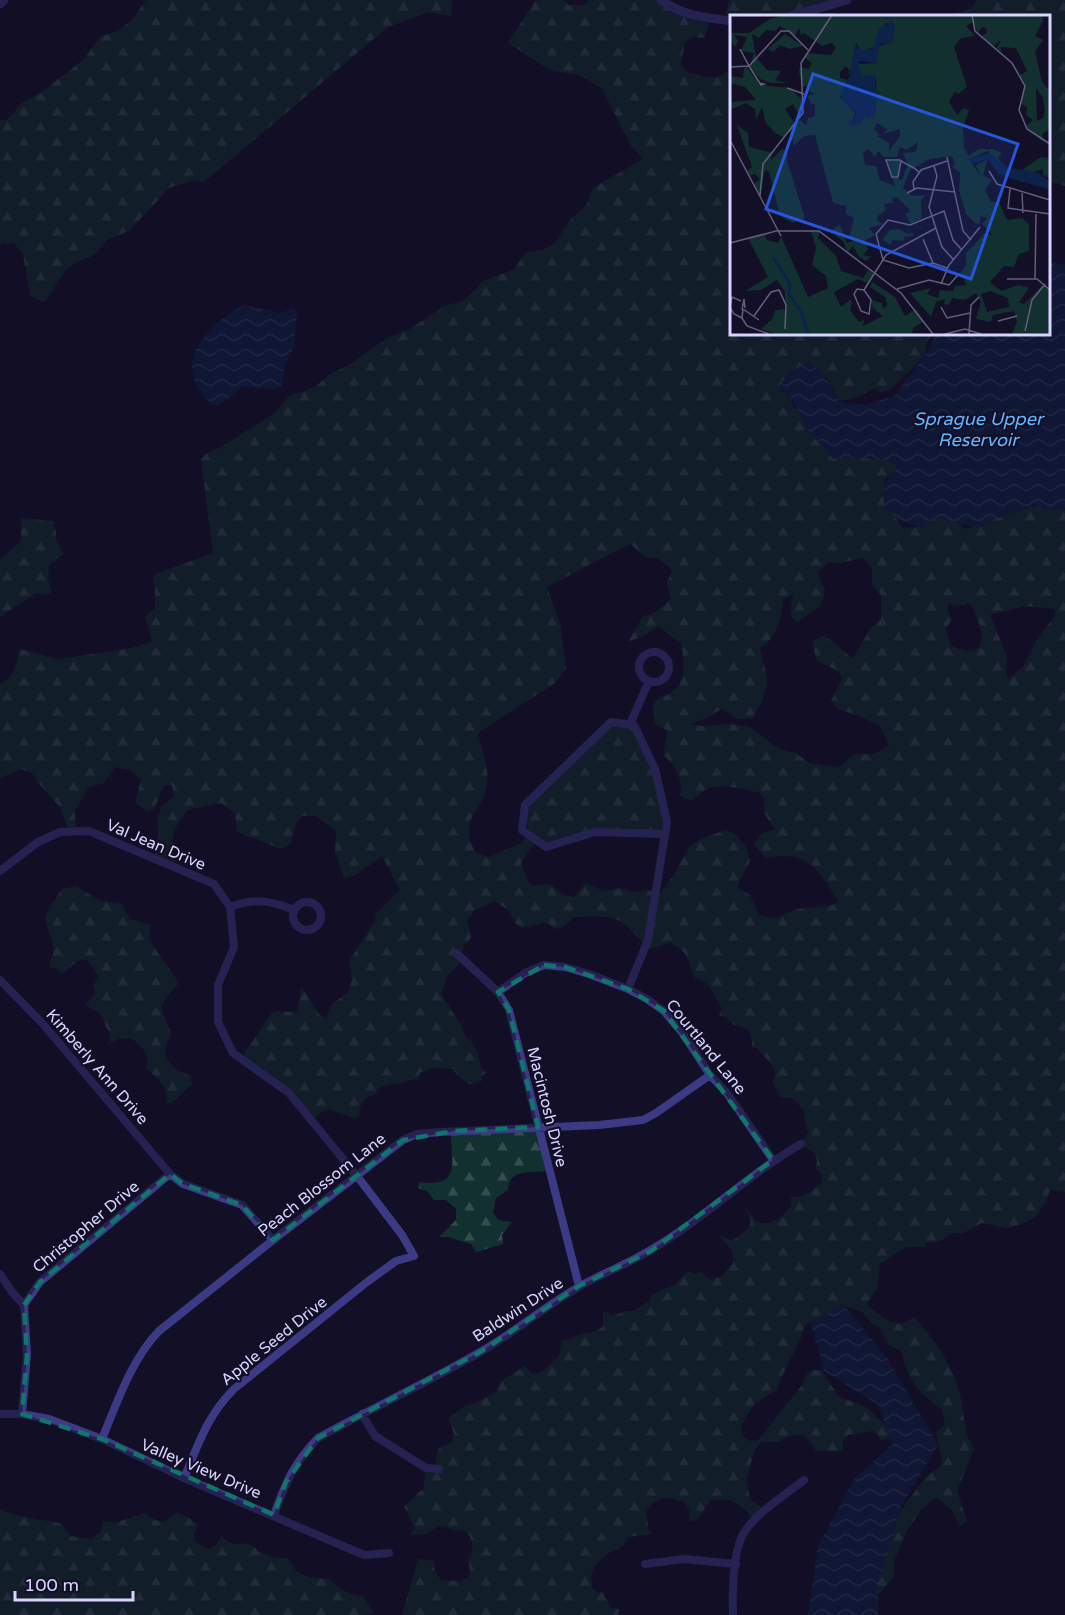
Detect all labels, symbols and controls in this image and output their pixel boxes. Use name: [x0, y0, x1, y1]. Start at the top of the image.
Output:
inset map: [730, 15, 1050, 334]
water label: Sprague Upper Reservoir: [913, 408, 1045, 451]
street label: Val Jean Drive: [103, 815, 209, 875]
street label: Courtland Lane: [662, 995, 750, 1099]
street label: Kimberly Ann Drive: [41, 1005, 153, 1129]
street label: Macintosh Drive: [522, 1045, 572, 1169]
street label: Peach Blossom Lane: [254, 1129, 390, 1241]
street label: Christopher Drive: [29, 1177, 143, 1277]
street label: Baldwin Drive: [469, 1273, 567, 1347]
street label: Apple Seed Drive: [217, 1292, 331, 1390]
street label: Valley View Drive: [138, 1435, 264, 1503]
scale bar: [15, 1564, 134, 1602]
text: 100 m: [24, 1574, 79, 1596]

